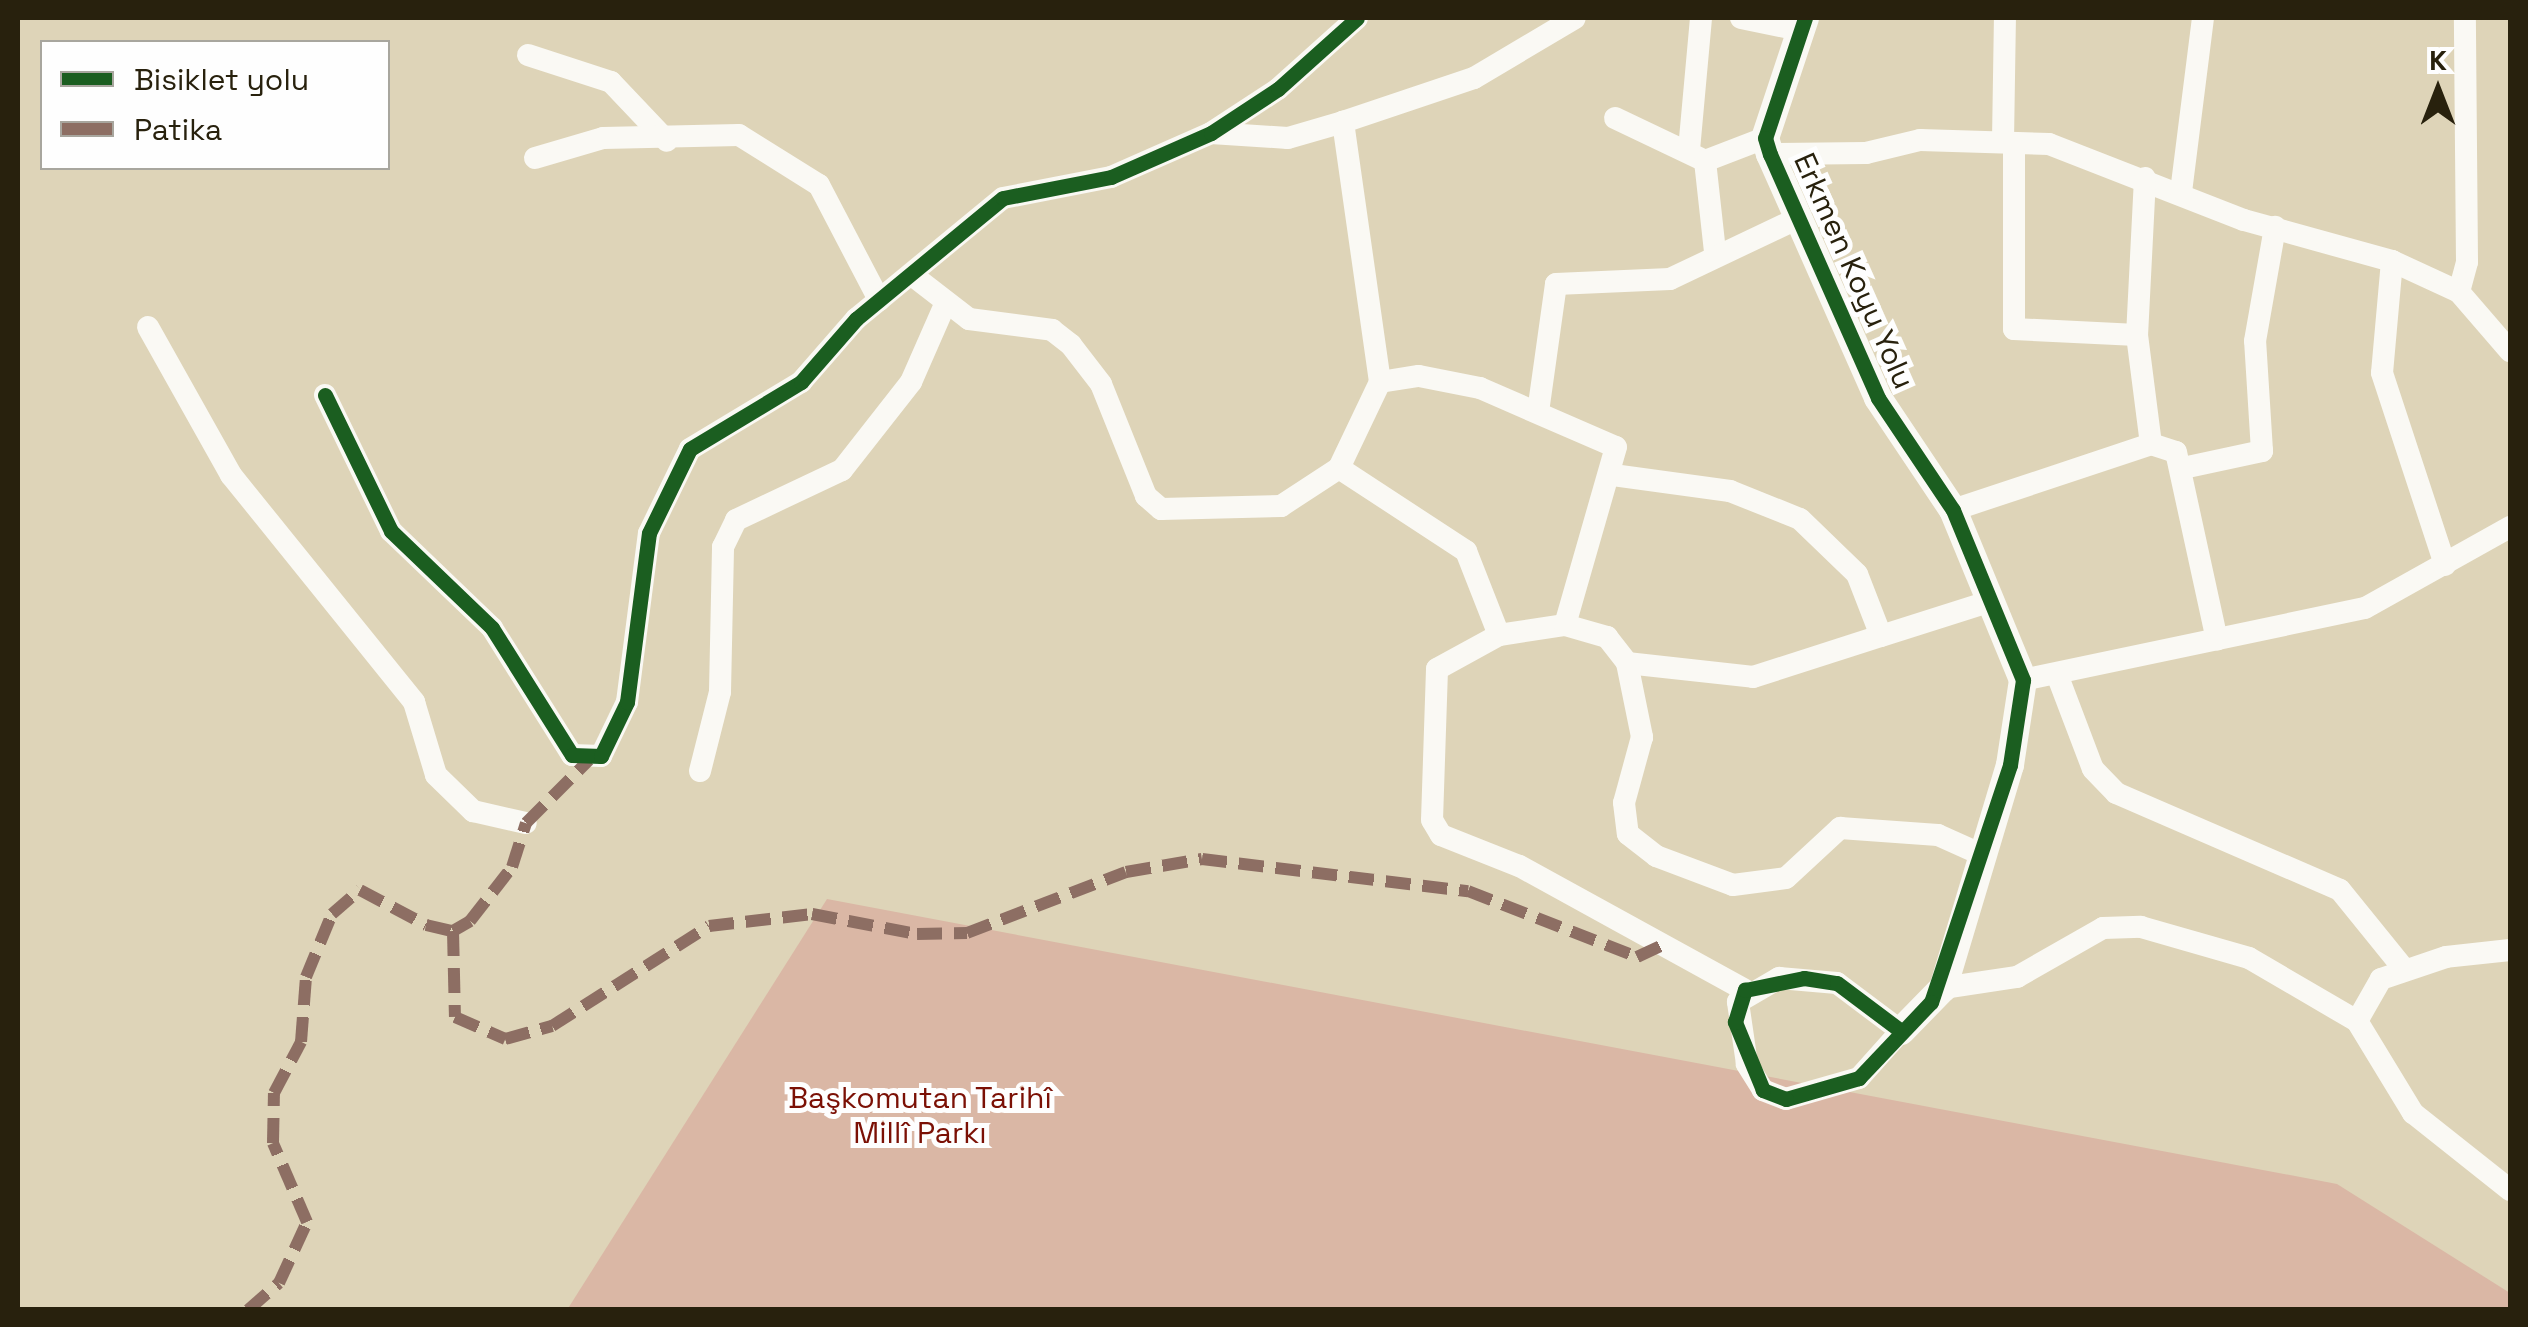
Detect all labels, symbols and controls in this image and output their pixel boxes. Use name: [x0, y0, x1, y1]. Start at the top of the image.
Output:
legend: [40, 40, 390, 170]
north arrow: [2388, 40, 2488, 140]
text: K: [2429, 42, 2447, 78]
text: Bisiklet yolu: [134, 60, 309, 99]
text: Patika: [134, 110, 222, 149]
street label: Erkmen Koyu Yolu: [1786, 147, 1922, 395]
park label: Başkomutan Tarihî Millî Parkı: [788, 1080, 1052, 1150]

